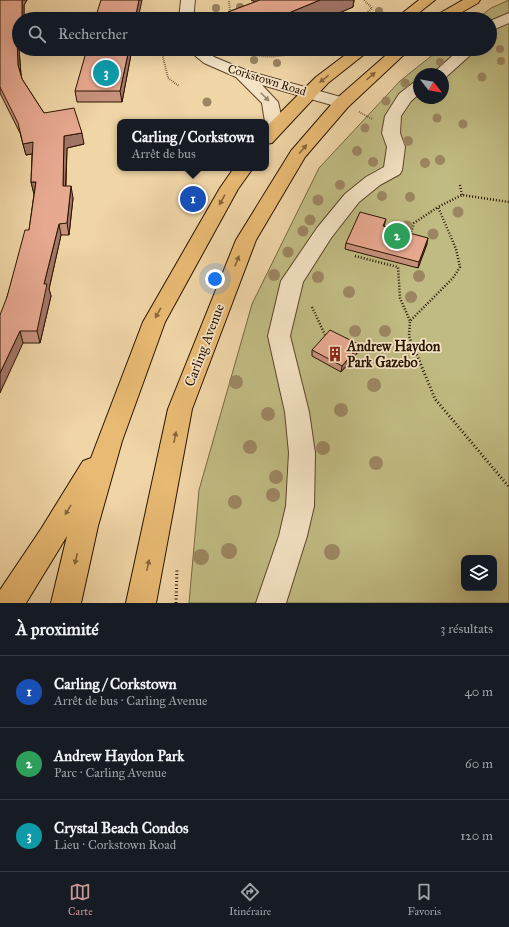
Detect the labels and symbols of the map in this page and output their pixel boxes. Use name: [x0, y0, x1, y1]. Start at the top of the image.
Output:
pin: 3: [93, 58, 119, 88]
street label: Corkstown Road: [226, 61, 308, 99]
north arrow: [413, 68, 449, 104]
one-way arrow: [365, 72, 376, 81]
one-way arrow: [318, 74, 329, 83]
one-way arrow: [260, 92, 270, 102]
one-way arrow: [298, 144, 307, 154]
pin: 1: [180, 184, 206, 214]
one-way arrow: [218, 194, 225, 206]
pin: 2: [384, 221, 410, 251]
one-way arrow: [235, 254, 241, 266]
your location: [205, 269, 225, 289]
street label: Carling Avenue: [181, 301, 228, 389]
one-way arrow: [155, 308, 162, 319]
place label: Andrew Haydon Park Gazebo: [346, 338, 441, 371]
building icon: Andrew Haydon Park Gazebo: [326, 345, 344, 363]
one-way arrow: [172, 431, 178, 444]
one-way arrow: [64, 504, 71, 516]
one-way arrow: [73, 553, 79, 565]
one-way arrow: [146, 559, 152, 571]

